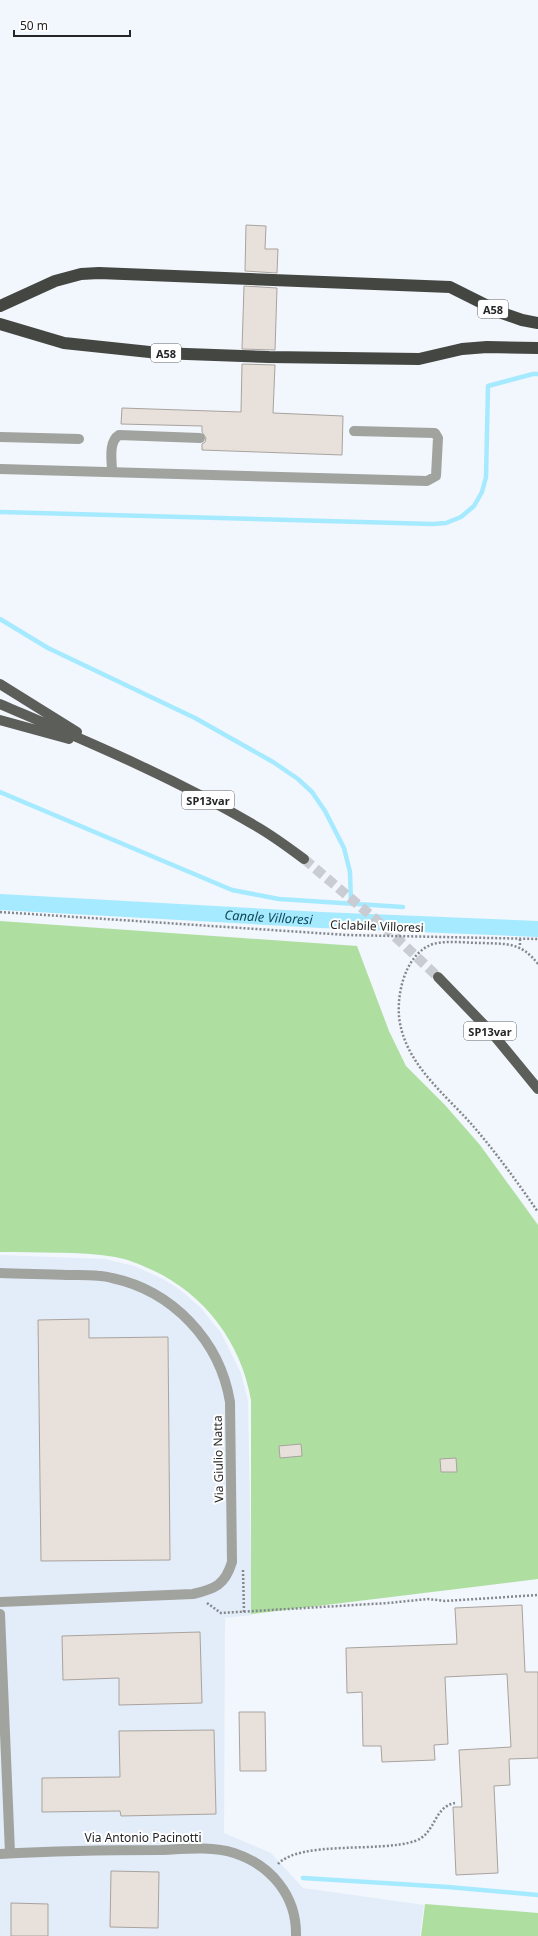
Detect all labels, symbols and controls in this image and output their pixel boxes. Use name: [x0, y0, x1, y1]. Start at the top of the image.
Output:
scale bar: [14, 12, 130, 38]
text: 50 m: [20, 17, 48, 34]
road number: A58: [478, 300, 508, 318]
road number: A58: [151, 344, 181, 362]
road number: SP13var: [182, 791, 234, 809]
water label: Canale Villoresi: [224, 906, 314, 929]
street label: Ciclabile Villoresi: [330, 916, 424, 936]
road number: SP13var: [464, 1022, 516, 1040]
street label: Via Giulio Natta: [209, 1415, 227, 1503]
street label: Via Antonio Pacinotti: [84, 1829, 202, 1846]

